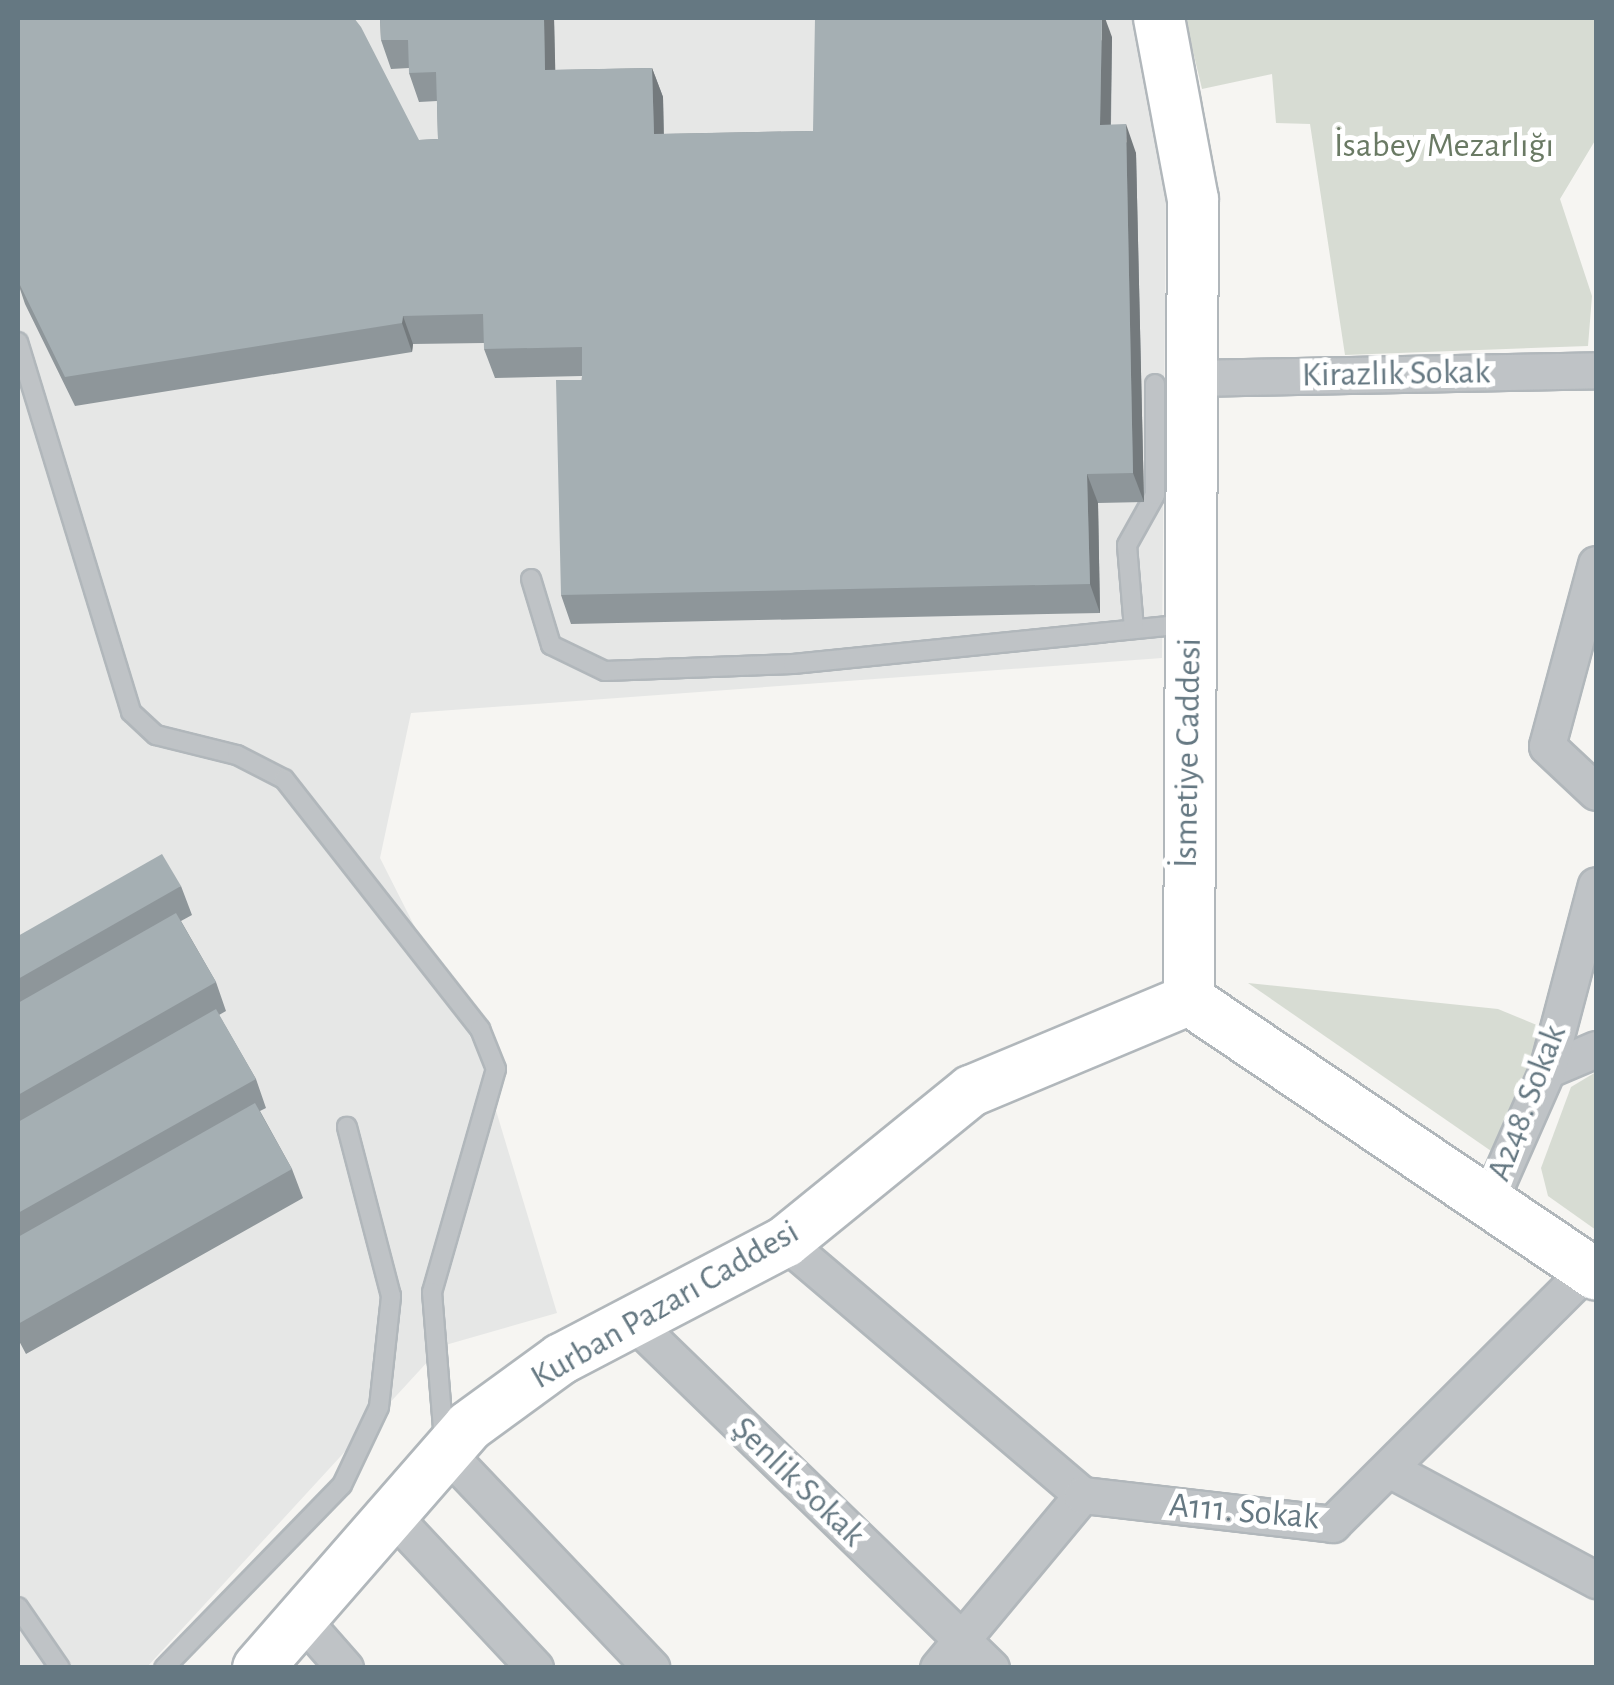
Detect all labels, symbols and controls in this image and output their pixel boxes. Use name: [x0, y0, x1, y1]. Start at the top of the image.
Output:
park label: İsabey Mezarlığı: [1334, 125, 1554, 167]
street label: Kirazlık Sokak: [1301, 351, 1491, 397]
street label: İsmetiye Caddesi: [1165, 638, 1211, 868]
street label: A248. Sokak: [1478, 1019, 1576, 1187]
street label: Kurban Pazarı Caddesi: [524, 1211, 806, 1399]
street label: Şenlik Sokak: [723, 1408, 873, 1556]
street label: A111. Sokak: [1167, 1485, 1321, 1539]

